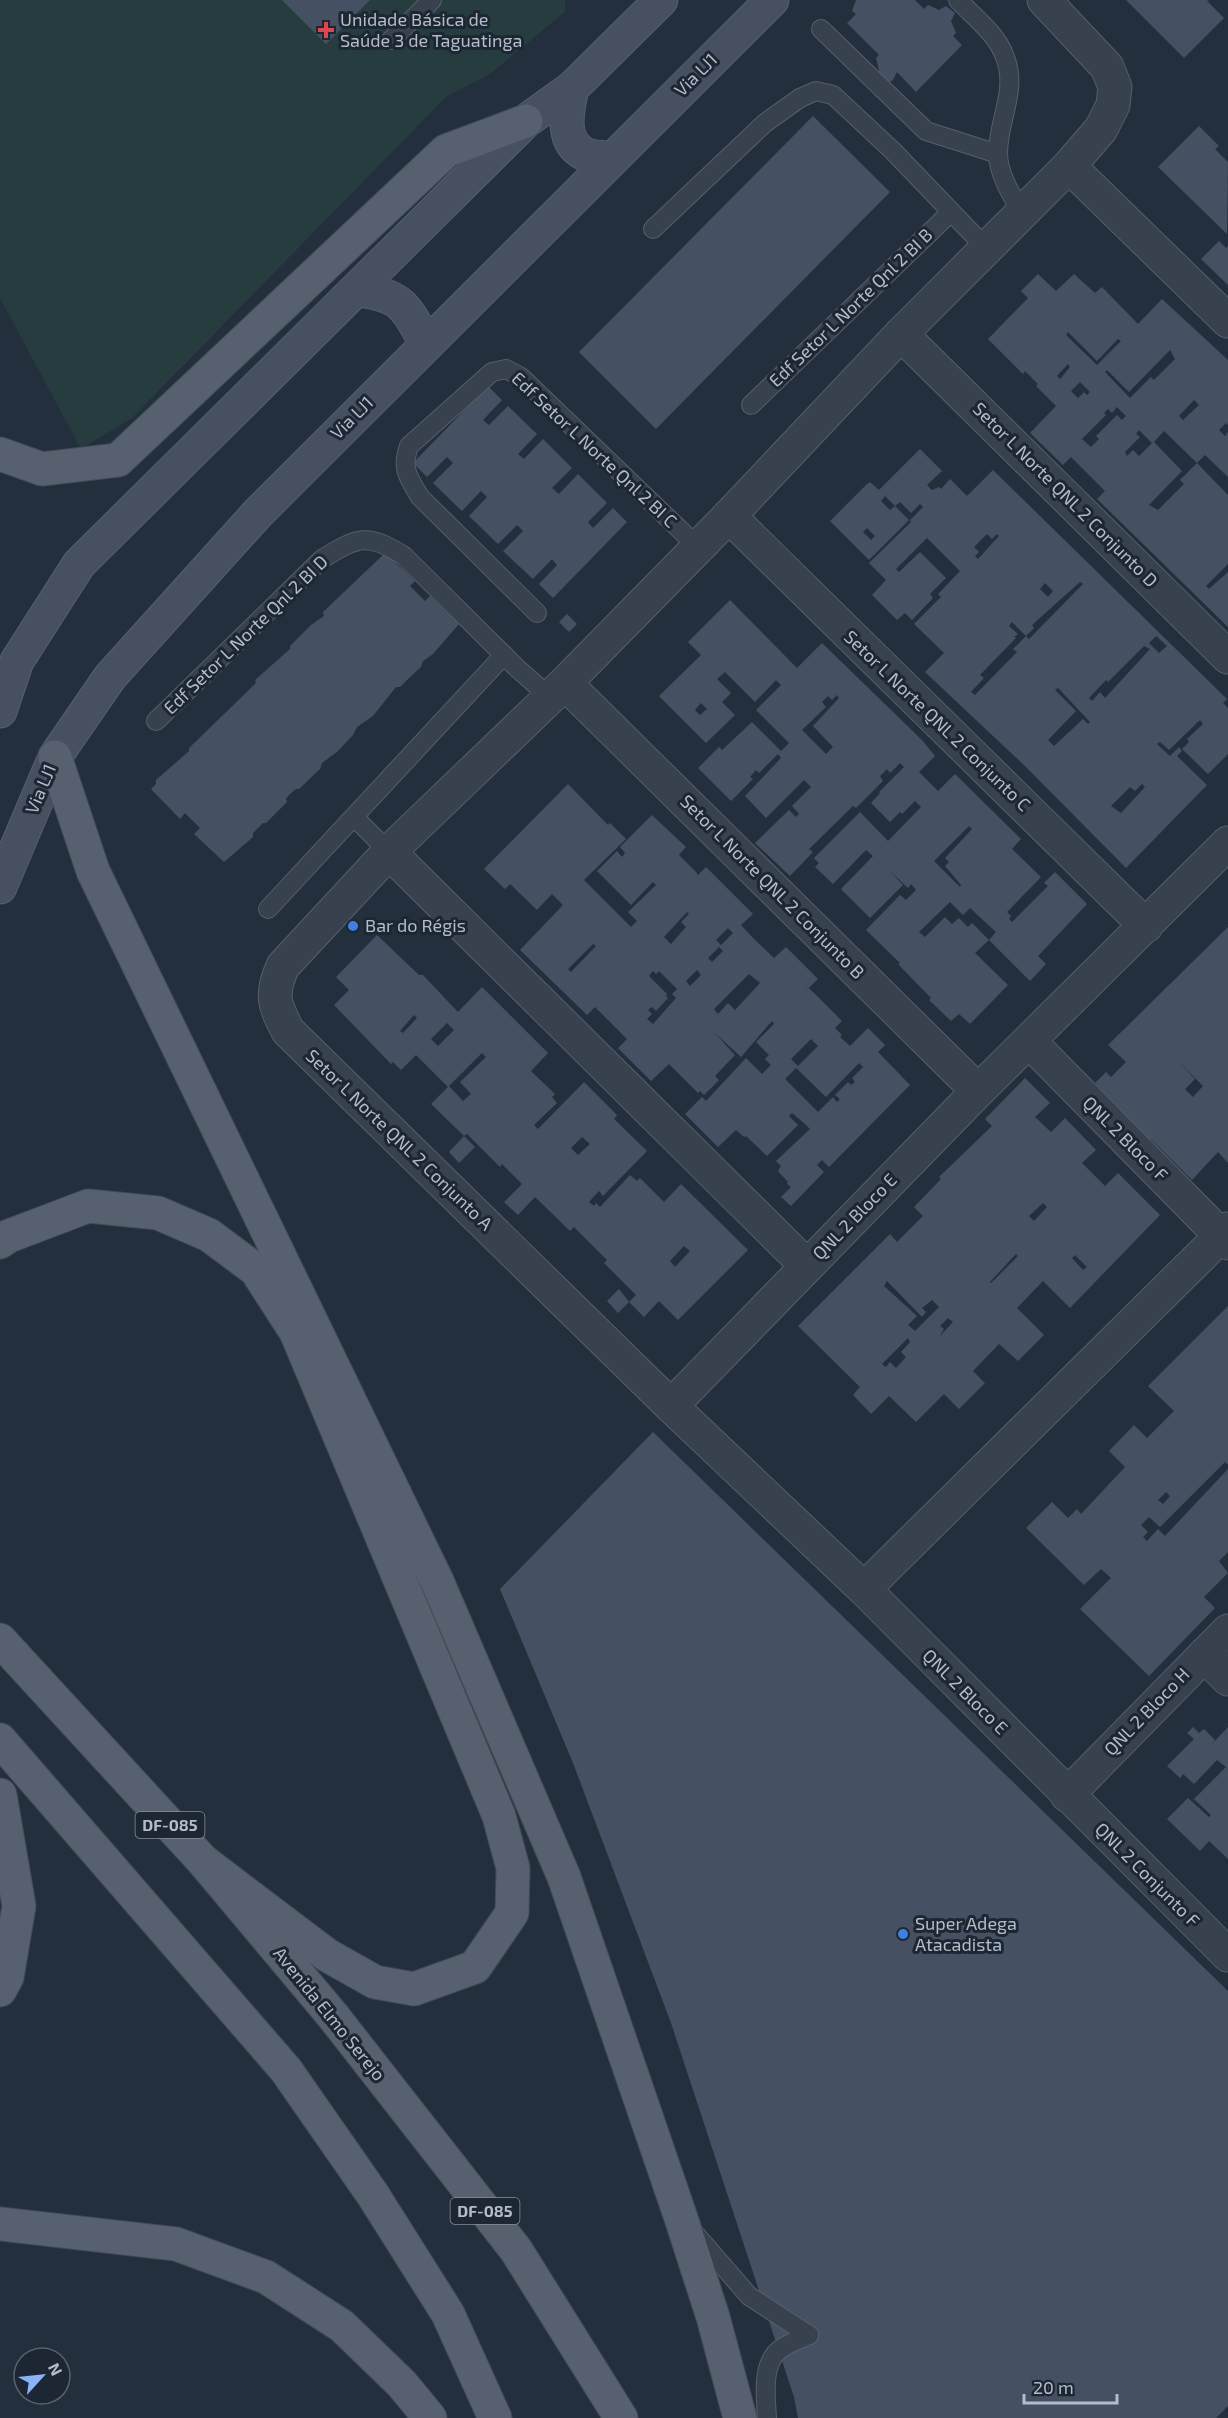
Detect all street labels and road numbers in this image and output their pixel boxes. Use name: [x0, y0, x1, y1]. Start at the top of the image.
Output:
street label: Via LJ1: [669, 48, 721, 100]
street label: Edf Setor L Norte Qnl 2 BI B: [764, 223, 937, 391]
street label: Edf Setor L Norte Qnl 2 BI C: [508, 367, 682, 532]
street label: Via LJ1: [325, 391, 377, 443]
street label: Setor L Norte QNL 2 Conjunto D: [969, 397, 1163, 591]
street label: Edf Setor L Norte Qnl 2 BI D: [159, 550, 332, 718]
street label: Setor L Norte QNL 2 Conjunto C: [840, 625, 1035, 815]
street label: Via LJ1: [20, 760, 60, 817]
street label: Setor L Norte QNL 2 Conjunto B: [676, 790, 869, 983]
street label: Setor L Norte QNL 2 Conjunto A: [302, 1044, 498, 1235]
street label: QNL 2 Bloco F: [1079, 1091, 1173, 1186]
street label: QNL 2 Bloco E: [808, 1169, 901, 1264]
street label: QNL 2 Bloco E: [919, 1644, 1013, 1738]
street label: QNL 2 Bloco H: [1099, 1663, 1194, 1760]
road number: DF-085: [136, 1812, 204, 1838]
street label: QNL 2 Conjunto F: [1091, 1817, 1205, 1931]
street label: Avenida Elmo Serejo: [269, 1942, 390, 2085]
road number: DF-085: [450, 2198, 520, 2224]

